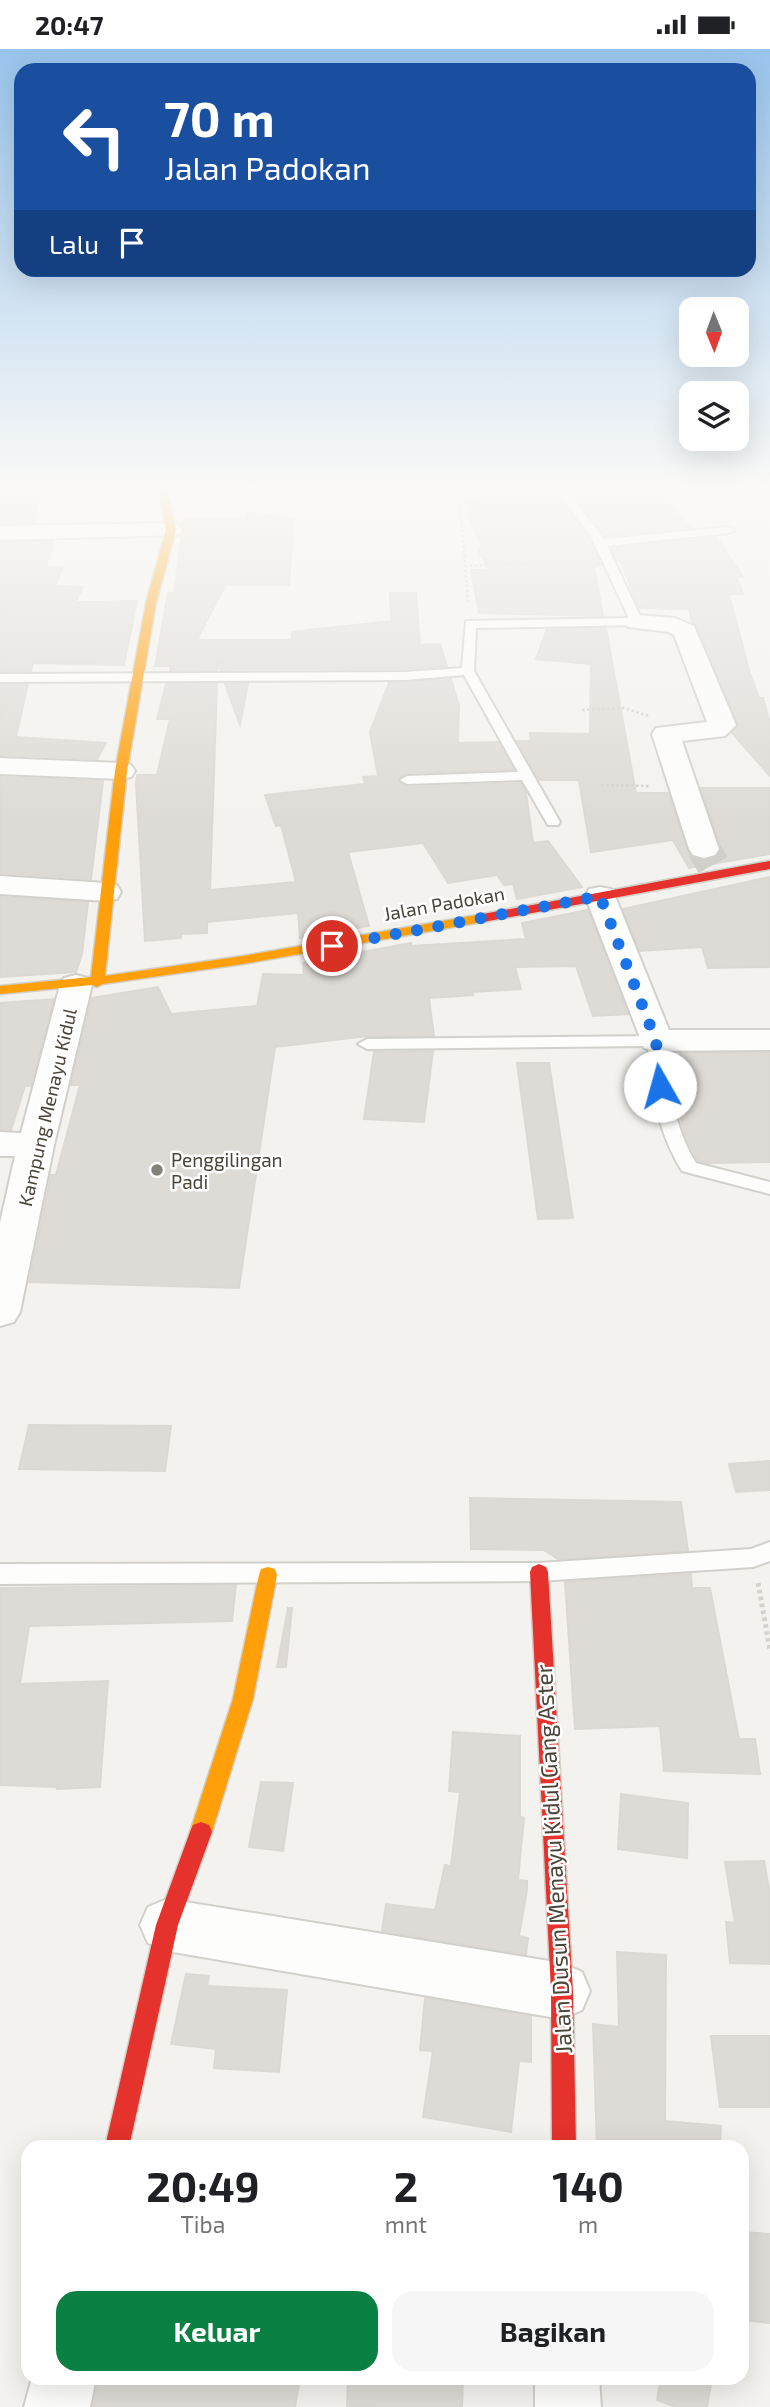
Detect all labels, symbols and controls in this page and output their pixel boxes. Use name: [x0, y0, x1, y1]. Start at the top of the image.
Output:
text: 20:47: [35, 9, 103, 40]
text: 70 m: [164, 88, 275, 147]
icon: left: [49, 91, 140, 182]
text: Jalan Padokan: [164, 148, 371, 186]
icon: arrive: [113, 224, 151, 262]
text: Lalu: [49, 228, 99, 259]
north arrow: [679, 297, 749, 367]
map controls: [679, 297, 749, 451]
button: layers: [679, 381, 749, 451]
street label: Jalan Padokan: [382, 881, 506, 925]
pin: [302, 916, 362, 976]
icon: arrive: [313, 927, 351, 965]
street label: Kampung Menayu Kidul: [13, 1005, 81, 1208]
position arrow: [623, 1049, 697, 1123]
place label: Penggilingan Padi: [171, 1148, 283, 1193]
marker: Penggilingan Padi: [149, 1162, 165, 1178]
street label: Jalan Dusun Menayu Kidul Gang Aster: [529, 1663, 577, 2055]
text: 20:49: [146, 2160, 260, 2210]
text: 2: [394, 2160, 418, 2210]
text: 140: [552, 2160, 624, 2210]
text: Tiba: [180, 2210, 225, 2238]
text: mnt: [385, 2210, 427, 2238]
text: m: [578, 2210, 598, 2238]
button: Keluar: [56, 2291, 378, 2371]
button: Bagikan: [392, 2291, 714, 2371]

